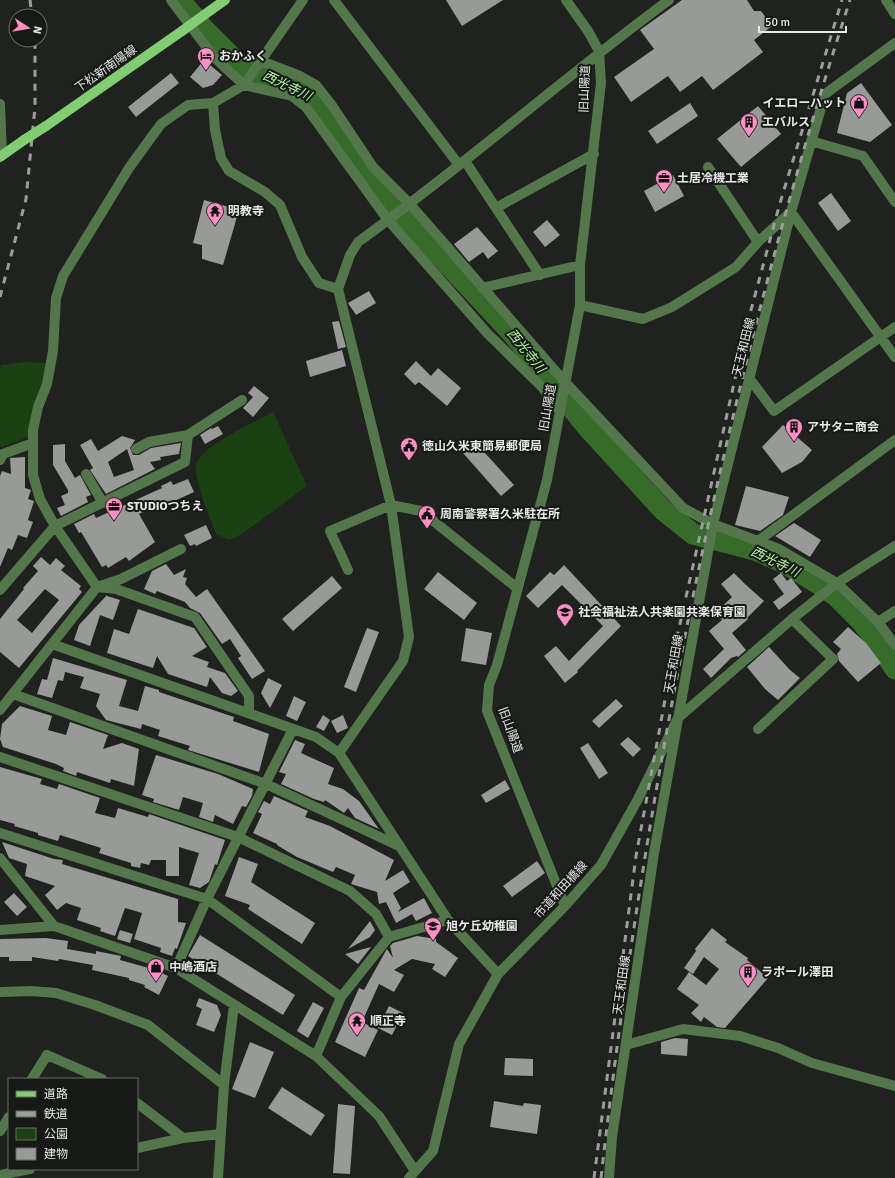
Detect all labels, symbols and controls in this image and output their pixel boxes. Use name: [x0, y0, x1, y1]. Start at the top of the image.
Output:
north arrow: [8, 8, 48, 48]
scale bar: [759, 8, 846, 34]
text: 50 m: [765, 15, 790, 30]
text: N: [30, 25, 44, 35]
street label: 下松新南陽線: [72, 42, 140, 96]
hotel icon: おかふく: [196, 46, 216, 71]
place label: おかふく: [219, 49, 267, 64]
street label: 旧山陽道: [577, 65, 593, 113]
water label: 西光寺川: [260, 67, 316, 105]
shop icon: イエローハット: [849, 93, 869, 118]
place label: イエローハット: [762, 96, 846, 111]
building icon: エバルス: [739, 112, 759, 137]
place label: エバルス: [762, 115, 810, 130]
office icon: 土居冷機工業: [654, 168, 674, 193]
place label: 土居冷機工業: [677, 171, 749, 186]
temple icon: 明教寺: [205, 201, 225, 226]
place label: 明教寺: [228, 204, 264, 219]
street label: 天王和田線: [729, 316, 759, 378]
water label: 西光寺川: [503, 326, 550, 378]
street label: 旧山陽道: [536, 383, 560, 433]
building icon: アサタニ商会: [784, 417, 804, 442]
place label: アサタニ商会: [807, 420, 879, 435]
public building icon: 徳山久米東簡易郵便局: [399, 436, 419, 461]
place label: 徳山久米東簡易郵便局: [422, 439, 542, 454]
office icon: STUDIOつちえ: [104, 496, 124, 521]
place label: STUDIOつちえ: [127, 499, 203, 514]
public building icon: 周南警察署久米駐在所: [417, 504, 437, 529]
place label: 周南警察署久米駐在所: [440, 507, 560, 522]
water label: 西光寺川: [748, 543, 804, 581]
school or university icon: 社会福祉法人共楽園共楽保育園: [555, 602, 575, 627]
place label: 社会福祉法人共楽園共楽保育園: [578, 605, 746, 620]
street label: 天王和田線: [661, 633, 687, 695]
street label: 旧山陽道: [495, 705, 525, 755]
street label: 市道和田橋線: [531, 858, 591, 922]
school or university icon: 旭ケ丘幼稚園: [423, 916, 443, 941]
place label: 旭ケ丘幼稚園: [446, 919, 518, 934]
street label: 天王和田線: [610, 954, 634, 1016]
shop icon: 中嶋酒店: [146, 957, 166, 982]
place label: 中嶋酒店: [169, 960, 217, 975]
building icon: ラポール澤田: [738, 962, 758, 987]
place label: ラポール澤田: [761, 965, 833, 980]
temple icon: 順正寺: [347, 1011, 367, 1036]
place label: 順正寺: [370, 1014, 406, 1029]
legend: [8, 1078, 138, 1170]
text: 道路: [44, 1087, 68, 1102]
text: 鉄道: [44, 1107, 68, 1122]
text: 公園: [44, 1127, 68, 1142]
text: 建物: [44, 1147, 68, 1162]

